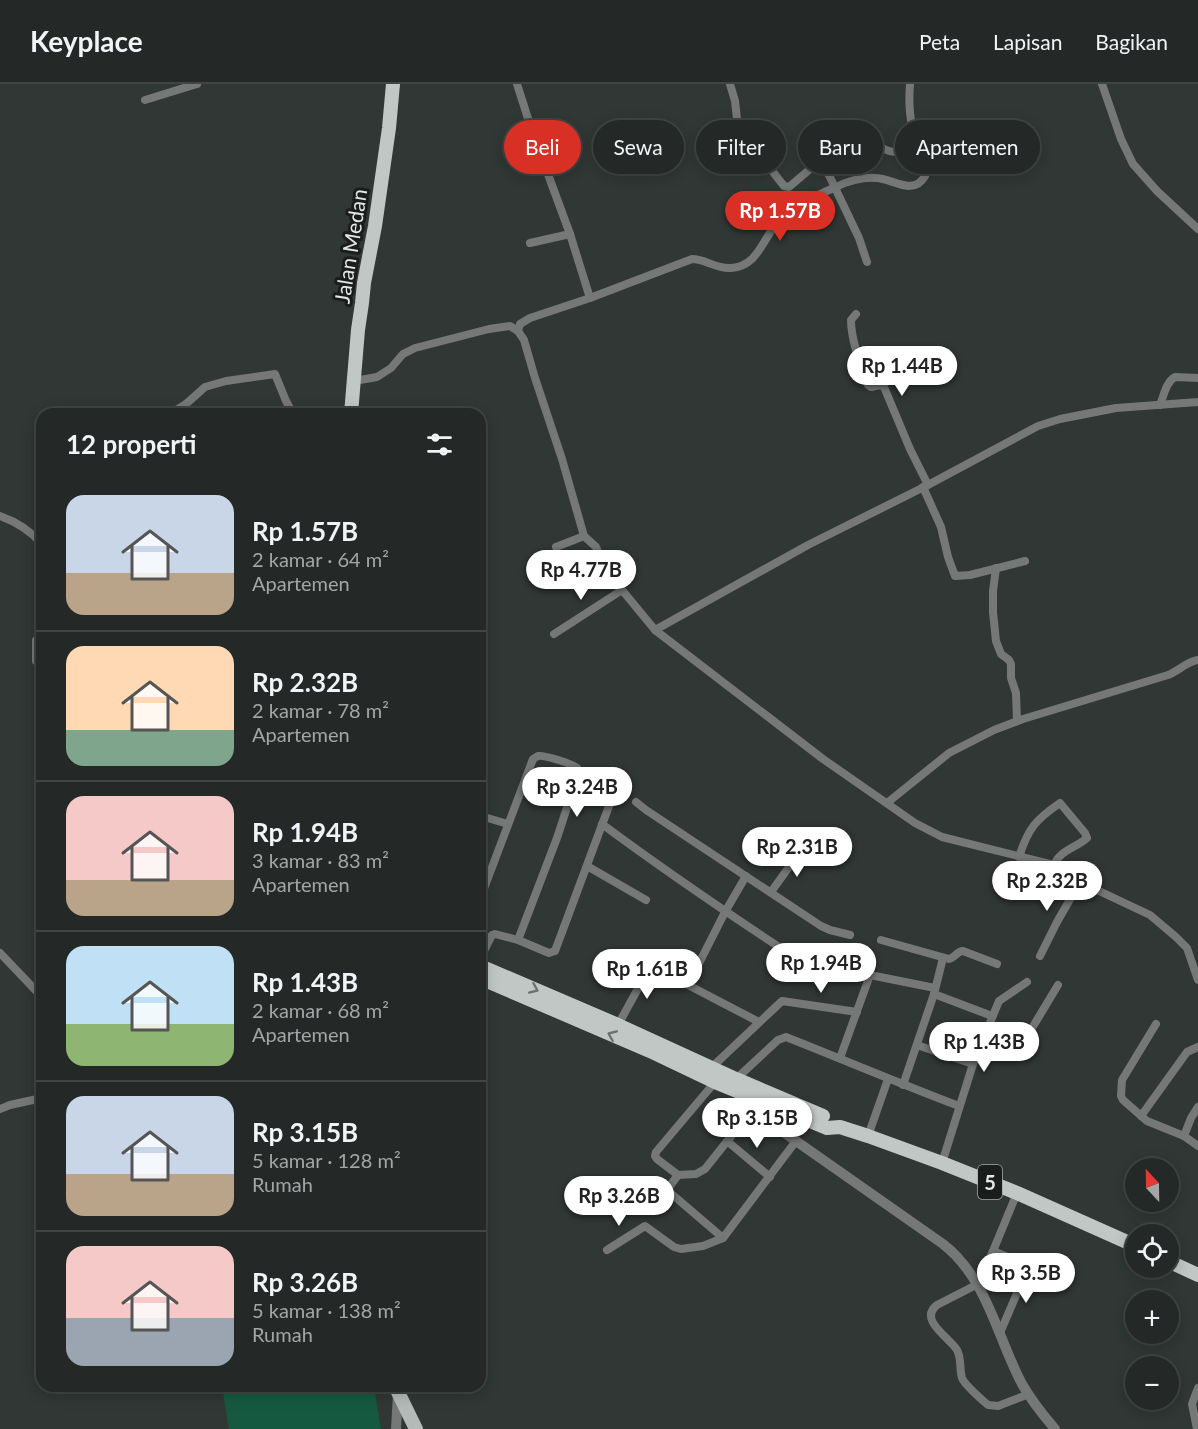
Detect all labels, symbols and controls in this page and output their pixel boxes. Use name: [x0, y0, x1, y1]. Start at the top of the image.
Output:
text: Keyplace: [30, 24, 143, 58]
text: Peta: [919, 29, 960, 54]
text: Lapisan: [993, 29, 1062, 54]
text: Bagikan: [1095, 29, 1168, 54]
chip: Beli: [504, 120, 581, 174]
chip: Sewa: [593, 120, 684, 174]
chip: Filter: [696, 120, 786, 174]
chip: Baru: [798, 120, 883, 174]
chip: Apartemen: [895, 120, 1040, 174]
street label: Jalan Medan: [329, 187, 371, 305]
pin: Rp 1.57B: [718, 191, 842, 242]
text: Rp 1.57B: [739, 198, 821, 222]
pin: Rp 1.44B: [840, 346, 964, 397]
text: Rp 1.44B: [861, 353, 943, 377]
text: 12 properti: [66, 428, 197, 460]
icon: filters: [423, 428, 456, 461]
text: Rp 1.57B: [252, 515, 358, 547]
icon: home: [114, 519, 186, 591]
text: 2 kamar · 64 m²: [252, 547, 389, 571]
pin: Rp 4.77B: [519, 550, 643, 601]
text: Rp 4.77B: [540, 557, 622, 581]
text: Apartemen: [252, 571, 350, 595]
text: Rp 2.32B: [252, 666, 358, 698]
icon: home: [114, 670, 186, 742]
text: 2 kamar · 78 m²: [252, 698, 389, 722]
text: Apartemen: [252, 722, 350, 746]
pin: Rp 3.24B: [515, 767, 639, 818]
text: Rp 3.24B: [536, 774, 618, 798]
text: Rp 1.94B: [252, 816, 358, 848]
icon: home: [114, 820, 186, 892]
pin: Rp 2.31B: [735, 827, 859, 878]
text: Rp 2.31B: [756, 834, 838, 858]
text: 3 kamar · 83 m²: [252, 848, 389, 872]
pin: Rp 2.32B: [985, 861, 1109, 912]
text: Rp 2.32B: [1006, 868, 1088, 892]
text: Apartemen: [252, 872, 350, 896]
pin: Rp 1.94B: [759, 943, 883, 994]
pin: Rp 1.61B: [585, 949, 709, 1000]
text: Rp 1.94B: [780, 950, 862, 974]
text: Rp 1.61B: [606, 956, 688, 980]
text: Rp 1.43B: [252, 966, 358, 998]
icon: home: [114, 970, 186, 1042]
one-way arrow: [528, 981, 539, 993]
text: 2 kamar · 68 m²: [252, 998, 389, 1022]
text: Apartemen: [252, 1022, 350, 1046]
pin: Rp 1.43B: [922, 1022, 1046, 1073]
text: Rp 1.43B: [943, 1029, 1025, 1053]
one-way arrow: [607, 1030, 618, 1042]
pin: Rp 3.15B: [695, 1098, 819, 1149]
text: Rp 3.15B: [716, 1105, 798, 1129]
text: Rp 3.15B: [252, 1116, 358, 1148]
icon: home: [114, 1120, 186, 1192]
text: 5 kamar · 128 m²: [252, 1148, 401, 1172]
north arrow: [1125, 1158, 1179, 1212]
map controls: [1125, 1158, 1179, 1410]
road number: 5: [978, 1165, 1002, 1199]
text: Rumah: [252, 1172, 313, 1196]
pin: Rp 3.26B: [557, 1176, 681, 1227]
text: Rp 3.26B: [578, 1183, 660, 1207]
button: locate: [1125, 1224, 1179, 1278]
pin: Rp 3.5B: [971, 1253, 1081, 1304]
text: Rp 3.5B: [991, 1260, 1061, 1284]
text: Rp 3.26B: [252, 1266, 358, 1298]
icon: home: [114, 1270, 186, 1342]
button: +: [1125, 1290, 1179, 1344]
text: 5 kamar · 138 m²: [252, 1298, 401, 1322]
text: Rumah: [252, 1322, 313, 1346]
button: −: [1125, 1356, 1179, 1410]

